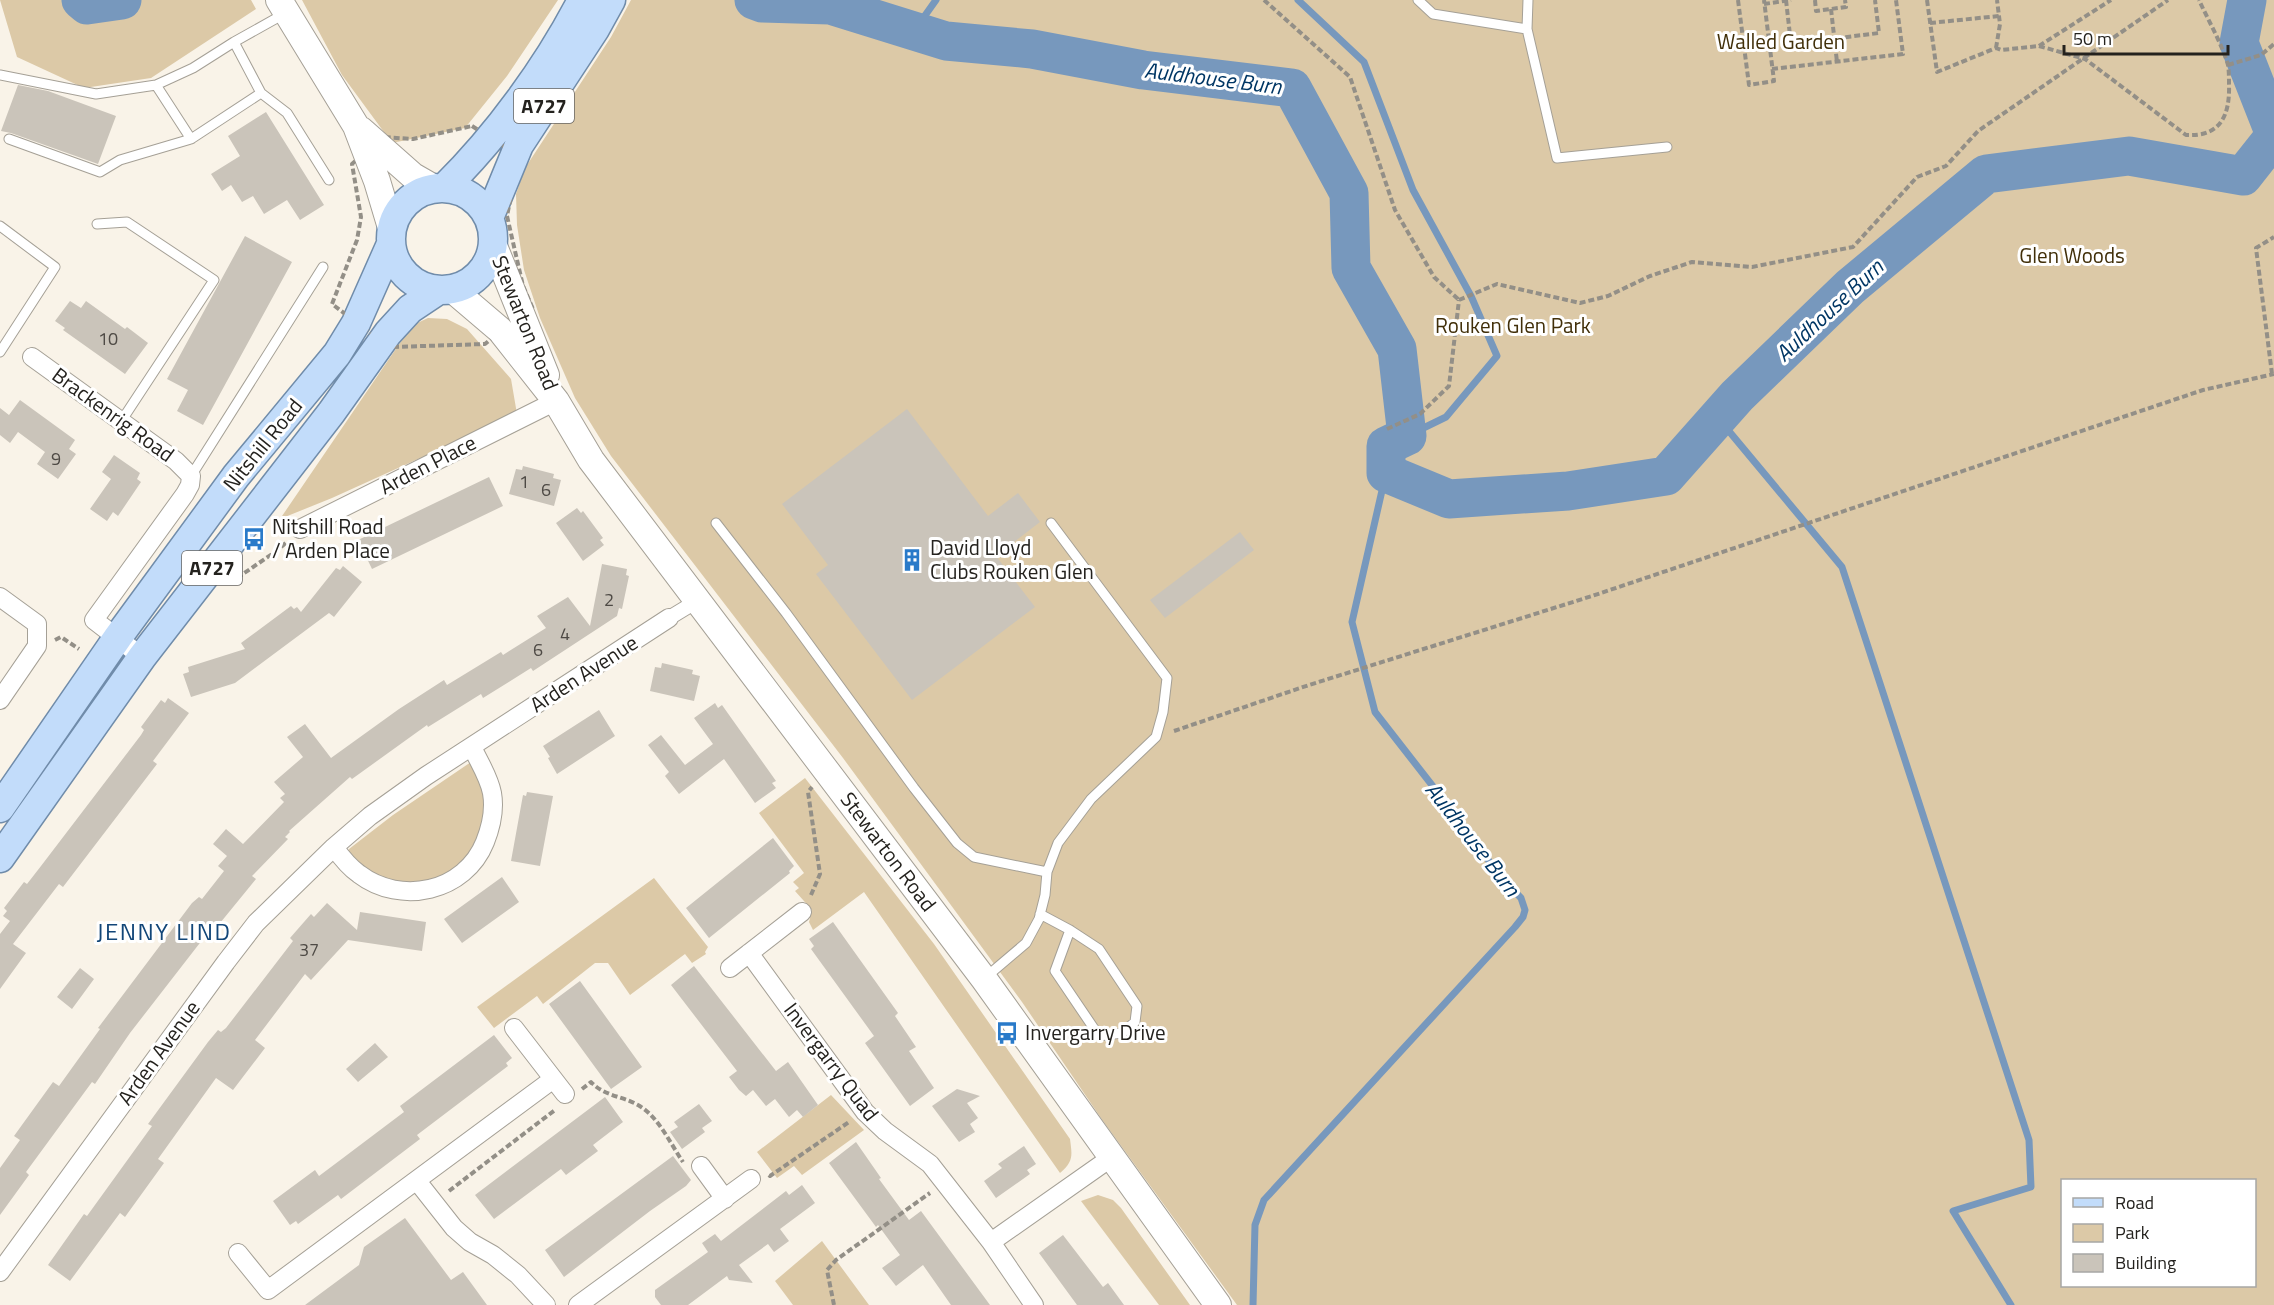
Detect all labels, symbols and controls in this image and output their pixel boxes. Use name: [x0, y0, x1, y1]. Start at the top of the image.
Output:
scale bar: [2064, 18, 2228, 56]
park label: Walled Garden: [1717, 25, 1845, 57]
text: 50 m: [2073, 25, 2112, 52]
water label: Auldhouse Burn: [1143, 53, 1284, 103]
road number: A727: [514, 89, 574, 123]
park label: Glen Woods: [2019, 239, 2125, 271]
water label: Auldhouse Burn: [1767, 250, 1892, 369]
street label: Stewarton Road: [484, 251, 567, 395]
park label: Rouken Glen Park: [1435, 309, 1591, 341]
house number: 10: [98, 325, 118, 352]
street label: Brackenrig Road: [46, 359, 181, 470]
street label: Nitshill Road: [215, 391, 310, 498]
street label: Arden Place: [374, 426, 481, 502]
house number: 9: [51, 445, 61, 472]
house number: 1: [519, 468, 529, 495]
house number: 6: [541, 476, 551, 503]
place label: Nitshill Road / Arden Place: [272, 510, 390, 566]
bus stop icon: Nitshill Road / Arden Place: [241, 526, 267, 552]
place label: David Lloyd Clubs Rouken Glen: [930, 531, 1094, 587]
building icon: David Lloyd Clubs Rouken Glen: [899, 547, 925, 573]
road number: A727: [182, 551, 242, 585]
house number: 2: [604, 586, 614, 613]
house number: 4: [560, 620, 570, 647]
street label: Arden Avenue: [523, 626, 644, 720]
house number: 6: [533, 636, 543, 663]
water label: Auldhouse Burn: [1417, 774, 1529, 904]
street label: Stewarton Road: [833, 785, 944, 918]
district label: JENNY LIND: [97, 913, 231, 949]
house number: 37: [299, 936, 319, 963]
street label: Arden Avenue: [109, 993, 207, 1111]
street label: Invergarry Quad: [777, 995, 887, 1127]
place label: Invergarry Drive: [1025, 1016, 1166, 1048]
bus stop icon: Invergarry Drive: [994, 1020, 1020, 1046]
legend: [2061, 1179, 2256, 1287]
text: Road: [2115, 1189, 2154, 1216]
text: Park: [2115, 1219, 2150, 1246]
text: Building: [2115, 1249, 2176, 1276]

